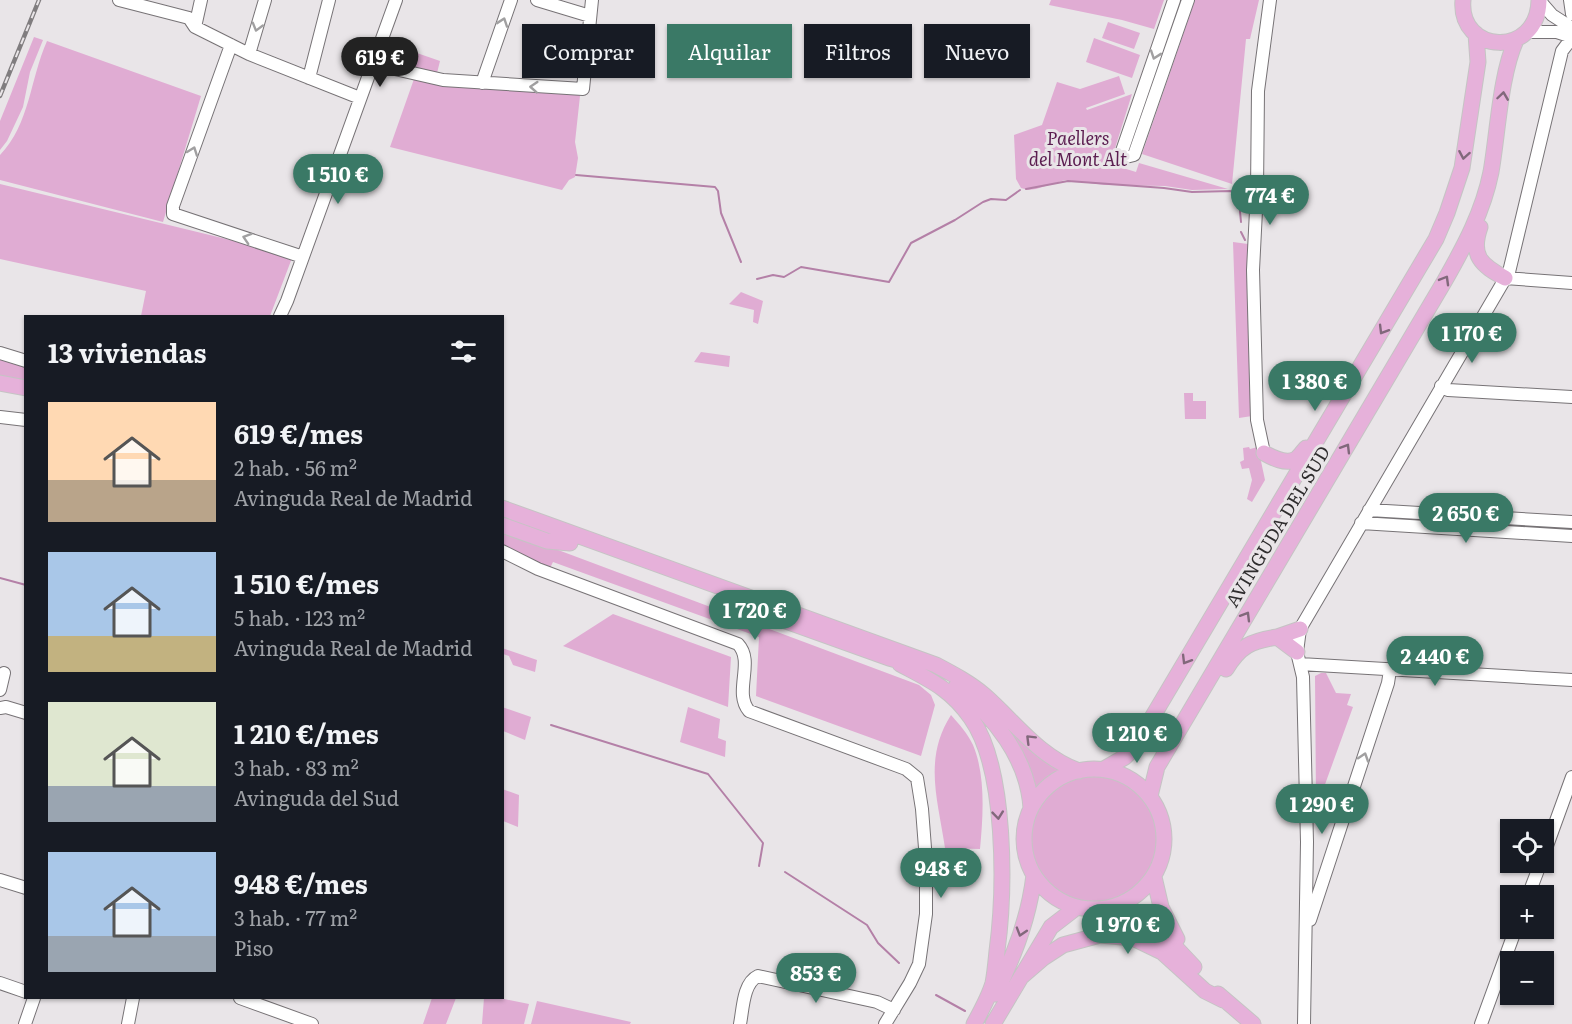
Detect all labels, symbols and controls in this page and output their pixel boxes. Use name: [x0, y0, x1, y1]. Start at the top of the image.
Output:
one-way arrow: [496, 17, 509, 28]
one-way arrow: [252, 21, 264, 32]
chip: Comprar: [522, 24, 655, 78]
chip: Alquilar: [667, 24, 792, 78]
chip: Filtros: [804, 24, 912, 78]
chip: Nuevo: [924, 24, 1030, 78]
pin: 619 €: [338, 37, 422, 88]
text: 619 €: [355, 41, 405, 71]
one-way arrow: [1150, 49, 1163, 60]
one-way arrow: [529, 80, 538, 93]
one-way arrow: [1496, 91, 1508, 100]
park label: Paellers del Mont Alt: [1029, 124, 1127, 172]
one-way arrow: [185, 146, 198, 157]
one-way arrow: [1458, 149, 1471, 159]
pin: 1 510 €: [283, 154, 393, 205]
text: 1 510 €: [307, 158, 369, 188]
pin: 774 €: [1228, 175, 1312, 226]
text: 774 €: [1245, 179, 1295, 209]
one-way arrow: [242, 233, 253, 246]
one-way arrow: [1438, 276, 1449, 286]
pin: 1 170 €: [1417, 313, 1527, 364]
text: 1 170 €: [1441, 317, 1503, 347]
one-way arrow: [1378, 324, 1390, 334]
text: 13 viviendas: [48, 332, 206, 371]
icon: filters: [447, 335, 480, 368]
pin: 1 380 €: [1260, 361, 1370, 412]
text: 1 380 €: [1282, 365, 1348, 395]
text: 619 €/mes: [234, 413, 363, 452]
icon: home: [96, 426, 168, 498]
street label: AVINGUDA DEL SUD: [1218, 440, 1336, 612]
one-way arrow: [1338, 444, 1350, 454]
text: 2 hab. · 56 m²: [234, 452, 357, 482]
text: Avinguda Real de Madrid: [234, 482, 473, 512]
pin: 2 650 €: [1411, 493, 1521, 544]
text: 2 650 €: [1432, 497, 1500, 527]
text: 1 510 €/mes: [234, 563, 379, 602]
icon: home: [96, 576, 168, 648]
pin: 1 720 €: [700, 590, 810, 641]
text: 1 720 €: [723, 594, 787, 624]
text: 5 hab. · 123 m²: [234, 602, 365, 632]
one-way arrow: [1239, 612, 1251, 622]
text: Avinguda Real de Madrid: [234, 632, 473, 662]
pin: 2 440 €: [1380, 636, 1490, 687]
text: 2 440 €: [1400, 640, 1470, 670]
one-way arrow: [1182, 654, 1193, 664]
text: 1 210 €/mes: [234, 713, 379, 752]
pin: 1 210 €: [1082, 713, 1192, 764]
text: 1 210 €: [1106, 717, 1168, 747]
icon: home: [96, 726, 168, 798]
one-way arrow: [1027, 736, 1038, 747]
text: 3 hab. · 83 m²: [234, 752, 359, 782]
one-way arrow: [1357, 752, 1369, 763]
text: Avinguda del Sud: [234, 782, 399, 812]
pin: 1 290 €: [1267, 784, 1377, 835]
text: 1 290 €: [1290, 788, 1354, 818]
one-way arrow: [991, 811, 1004, 820]
map controls: [1500, 819, 1554, 1005]
button: locate: [1500, 819, 1554, 873]
pin: 948 €: [899, 848, 983, 899]
text: 948 €: [914, 852, 968, 882]
text: 948 €/mes: [234, 863, 368, 902]
icon: home: [96, 876, 168, 948]
button: +: [1500, 885, 1554, 939]
text: 3 hab. · 77 m²: [234, 902, 357, 932]
pin: 1 970 €: [1073, 904, 1183, 955]
text: 1 970 €: [1096, 908, 1160, 938]
one-way arrow: [1016, 926, 1028, 937]
text: Piso: [234, 932, 273, 962]
button: −: [1500, 951, 1554, 1005]
pin: 853 €: [774, 953, 858, 1004]
text: 853 €: [790, 957, 842, 987]

